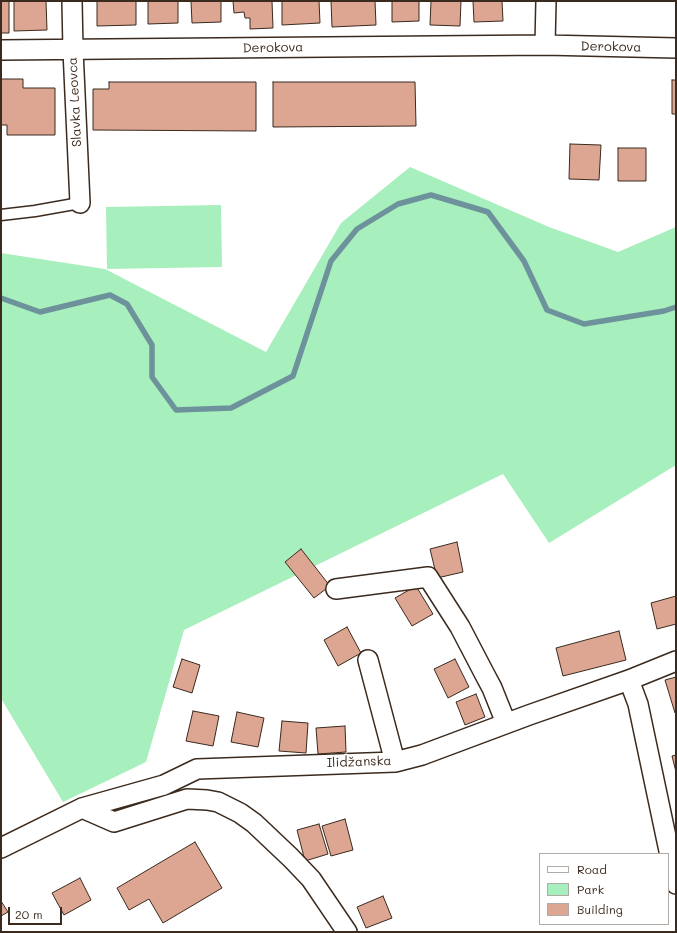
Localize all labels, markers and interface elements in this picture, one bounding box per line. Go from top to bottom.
street label: Derokova [580,39,642,55]
street label: Derokova [242,40,304,56]
street label: Slavka Leovca [65,57,85,147]
street label: Ilidžanska [326,753,392,771]
legend [539,853,669,925]
text: Road [577,861,607,877]
text: Park [577,881,604,897]
scale bar [10,899,64,925]
text: Building [577,901,623,917]
text: 20 m [15,906,43,922]

